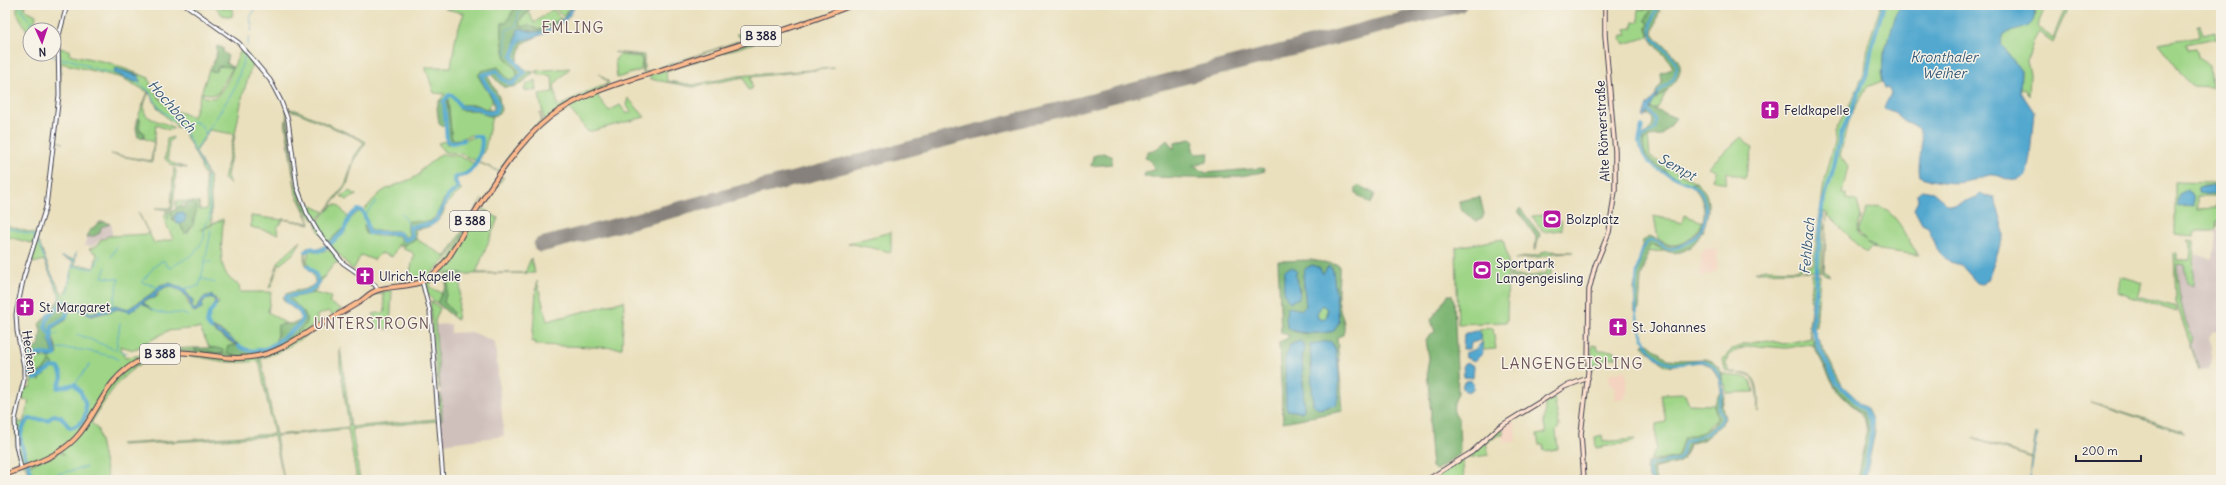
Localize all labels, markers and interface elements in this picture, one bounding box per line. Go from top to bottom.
district label: EMLING [542,18,604,37]
north arrow [22,22,62,62]
road number: B 388 [741,26,781,46]
text: N [38,45,47,59]
water label: Kronthaler Weiher [1910,48,1980,82]
water label: Hochbach [144,76,200,137]
street label: Alte Römerstraße [1591,80,1614,182]
church icon: Feldkapelle [1759,99,1781,121]
place label: Feldkapelle [1784,102,1849,119]
water label: Sempt [1655,149,1701,186]
sports icon: Bolzplatz [1541,208,1563,230]
road number: B 388 [450,211,490,231]
place label: Bolzplatz [1566,211,1619,228]
water label: Fehlbach [1796,216,1819,275]
place label: Sportpark Langengeisling [1496,255,1583,287]
sports icon: Sportpark Langengeisling [1471,259,1493,281]
church icon: Ulrich-Kapelle [354,265,376,287]
place label: Ulrich-Kapelle [379,268,461,285]
church icon: St. Margaret [14,296,36,318]
place label: St. Margaret [39,299,111,316]
district label: UNTERSTROGN [314,314,430,333]
church icon: St. Johannes [1607,316,1629,338]
place label: St. Johannes [1632,319,1706,336]
street label: Hecken [18,329,41,375]
road number: B 388 [140,344,180,364]
district label: LANGENGEISLING [1501,354,1643,373]
scale bar [2076,437,2141,463]
text: 200 m [2082,443,2118,458]

